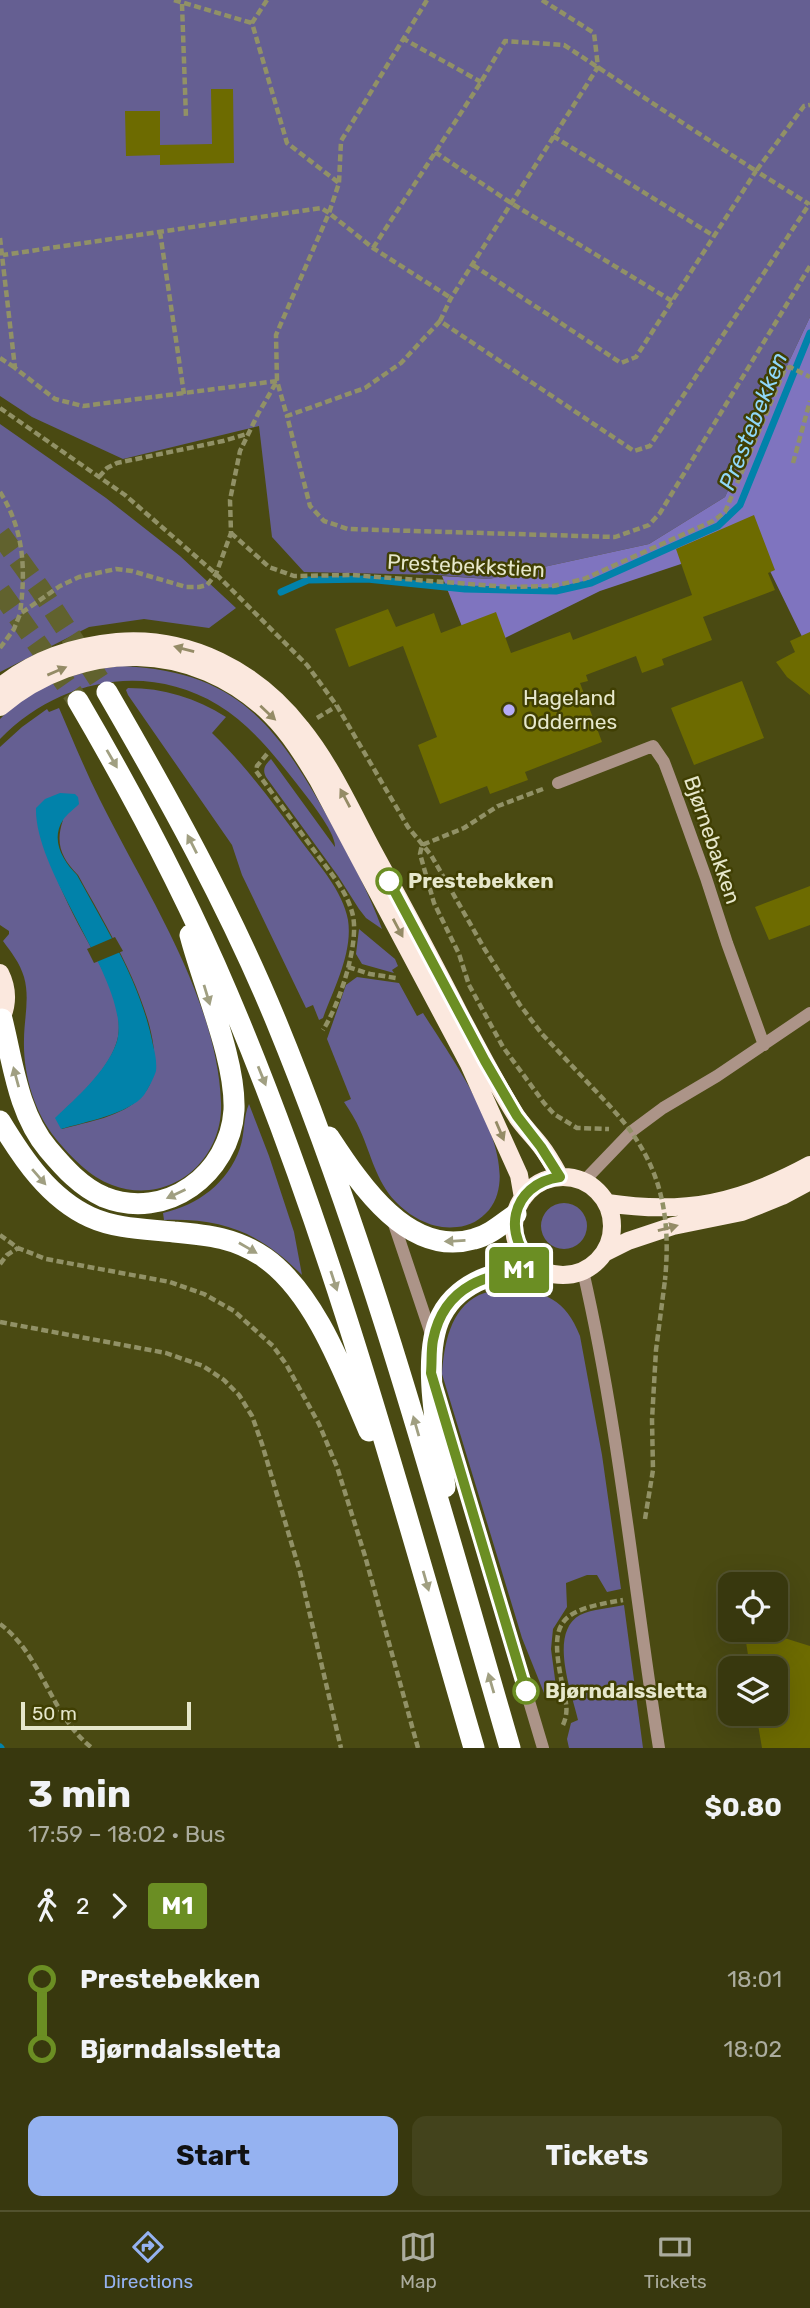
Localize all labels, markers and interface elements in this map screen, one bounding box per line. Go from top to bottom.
water label: Prestebekken [713,348,793,494]
street label: Prestebekkstien [387,549,546,582]
one-way arrow [173,643,195,654]
one-way arrow [47,666,68,677]
place label: Hageland Oddernes [523,685,617,734]
marker: Hageland Oddernes [501,702,517,718]
one-way arrow [259,705,276,721]
one-way arrow [106,750,119,769]
street label: Bjørnebakken [679,773,746,907]
one-way arrow [340,788,352,808]
one-way arrow [186,834,198,854]
marker: Prestebekken [376,868,402,894]
place label: Prestebekken [408,868,554,893]
one-way arrow [392,918,403,938]
one-way arrow [203,984,213,1005]
one-way arrow [256,1065,267,1086]
one-way arrow [10,1066,21,1088]
one-way arrow [494,1121,506,1141]
one-way arrow [31,1168,46,1185]
one-way arrow [165,1189,186,1200]
one-way arrow [658,1223,679,1233]
one-way arrow [444,1236,466,1247]
one-way arrow [238,1242,257,1254]
line badge: M1 [488,1247,550,1293]
text: M1 [503,1256,535,1284]
one-way arrow [329,1271,340,1292]
one-way arrow [410,1415,420,1436]
one-way arrow [421,1571,431,1592]
map controls [718,1572,788,1726]
button: locate [718,1572,788,1642]
button: layers [718,1656,788,1726]
one-way arrow [486,1672,496,1693]
marker: Bjørndalssletta [513,1678,539,1704]
place label: Bjørndalssletta [545,1678,707,1703]
scale bar [21,1699,191,1731]
text: 50 m [32,1702,77,1725]
text: 3 min [28,1771,131,1817]
text: $0.80 [705,1792,782,1823]
text: 17:59 – 18:02 · Bus [28,1820,226,1848]
icon: walk [28,1887,66,1925]
icon: forward [100,1887,138,1925]
text: 2 [76,1892,90,1920]
text: M1 [162,1892,193,1920]
text: Prestebekken [80,1964,260,1995]
text: 18:01 [727,1965,782,1993]
text: Bjørndalssletta [80,2034,281,2065]
text: 18:02 [724,2035,782,2063]
button: Start [28,2116,398,2196]
button: Tickets [412,2116,782,2196]
tab: Directions [103,2228,193,2293]
tab: Map [399,2228,437,2293]
tab: Tickets [644,2228,707,2293]

